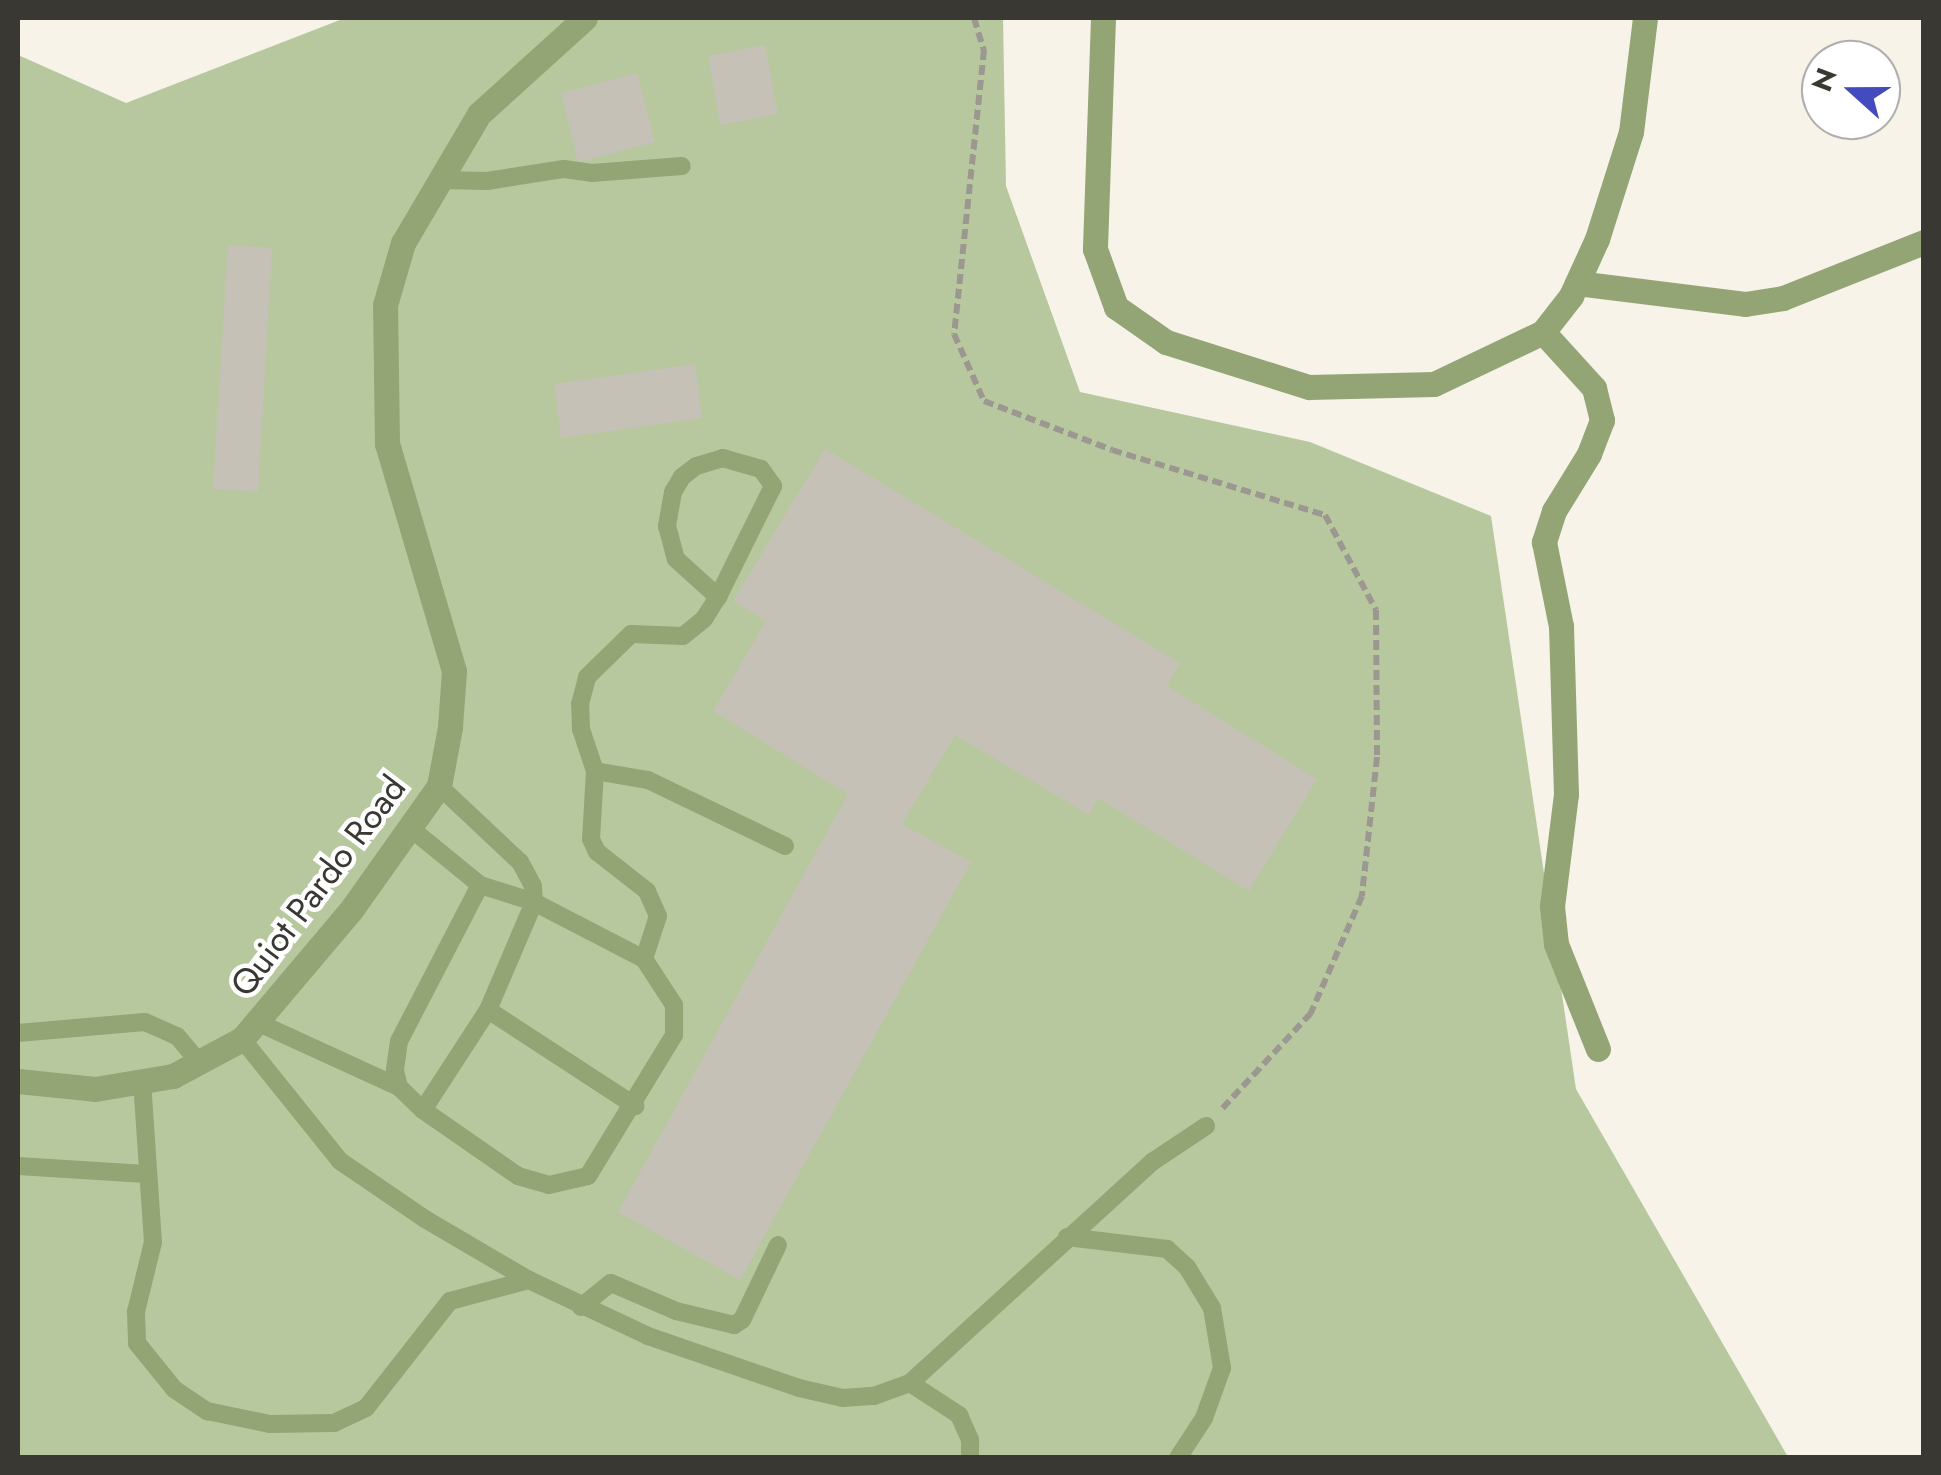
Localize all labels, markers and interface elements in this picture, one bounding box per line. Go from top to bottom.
north arrow [1801,40,1901,140]
text: N [1801,62,1848,98]
street label: Quiot Pardo Road [221,767,415,1005]

